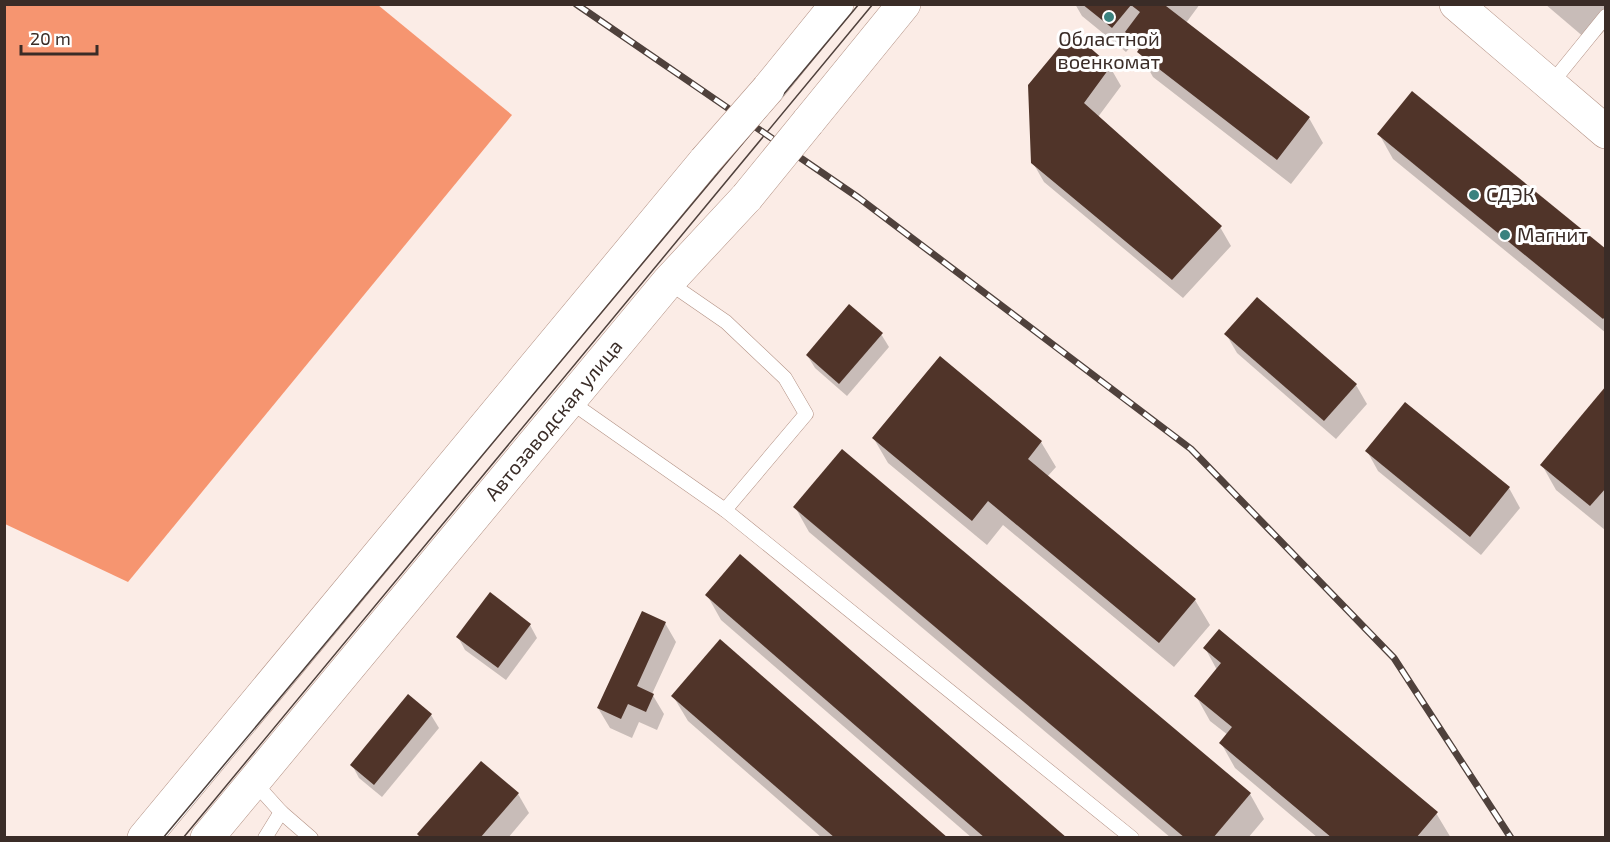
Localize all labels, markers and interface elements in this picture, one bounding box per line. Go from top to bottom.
marker: Областной военкомат [1102,10,1116,24]
scale bar [21,18,98,56]
place label: Областной военкомат [1058,26,1161,73]
text: 20 m [30,27,71,49]
place label: СДЭК [1486,182,1535,206]
marker: СДЭК [1467,188,1481,202]
place label: Магнит [1517,222,1588,246]
marker: Магнит [1498,228,1512,242]
street label: Автозаводская улица [479,334,627,505]

